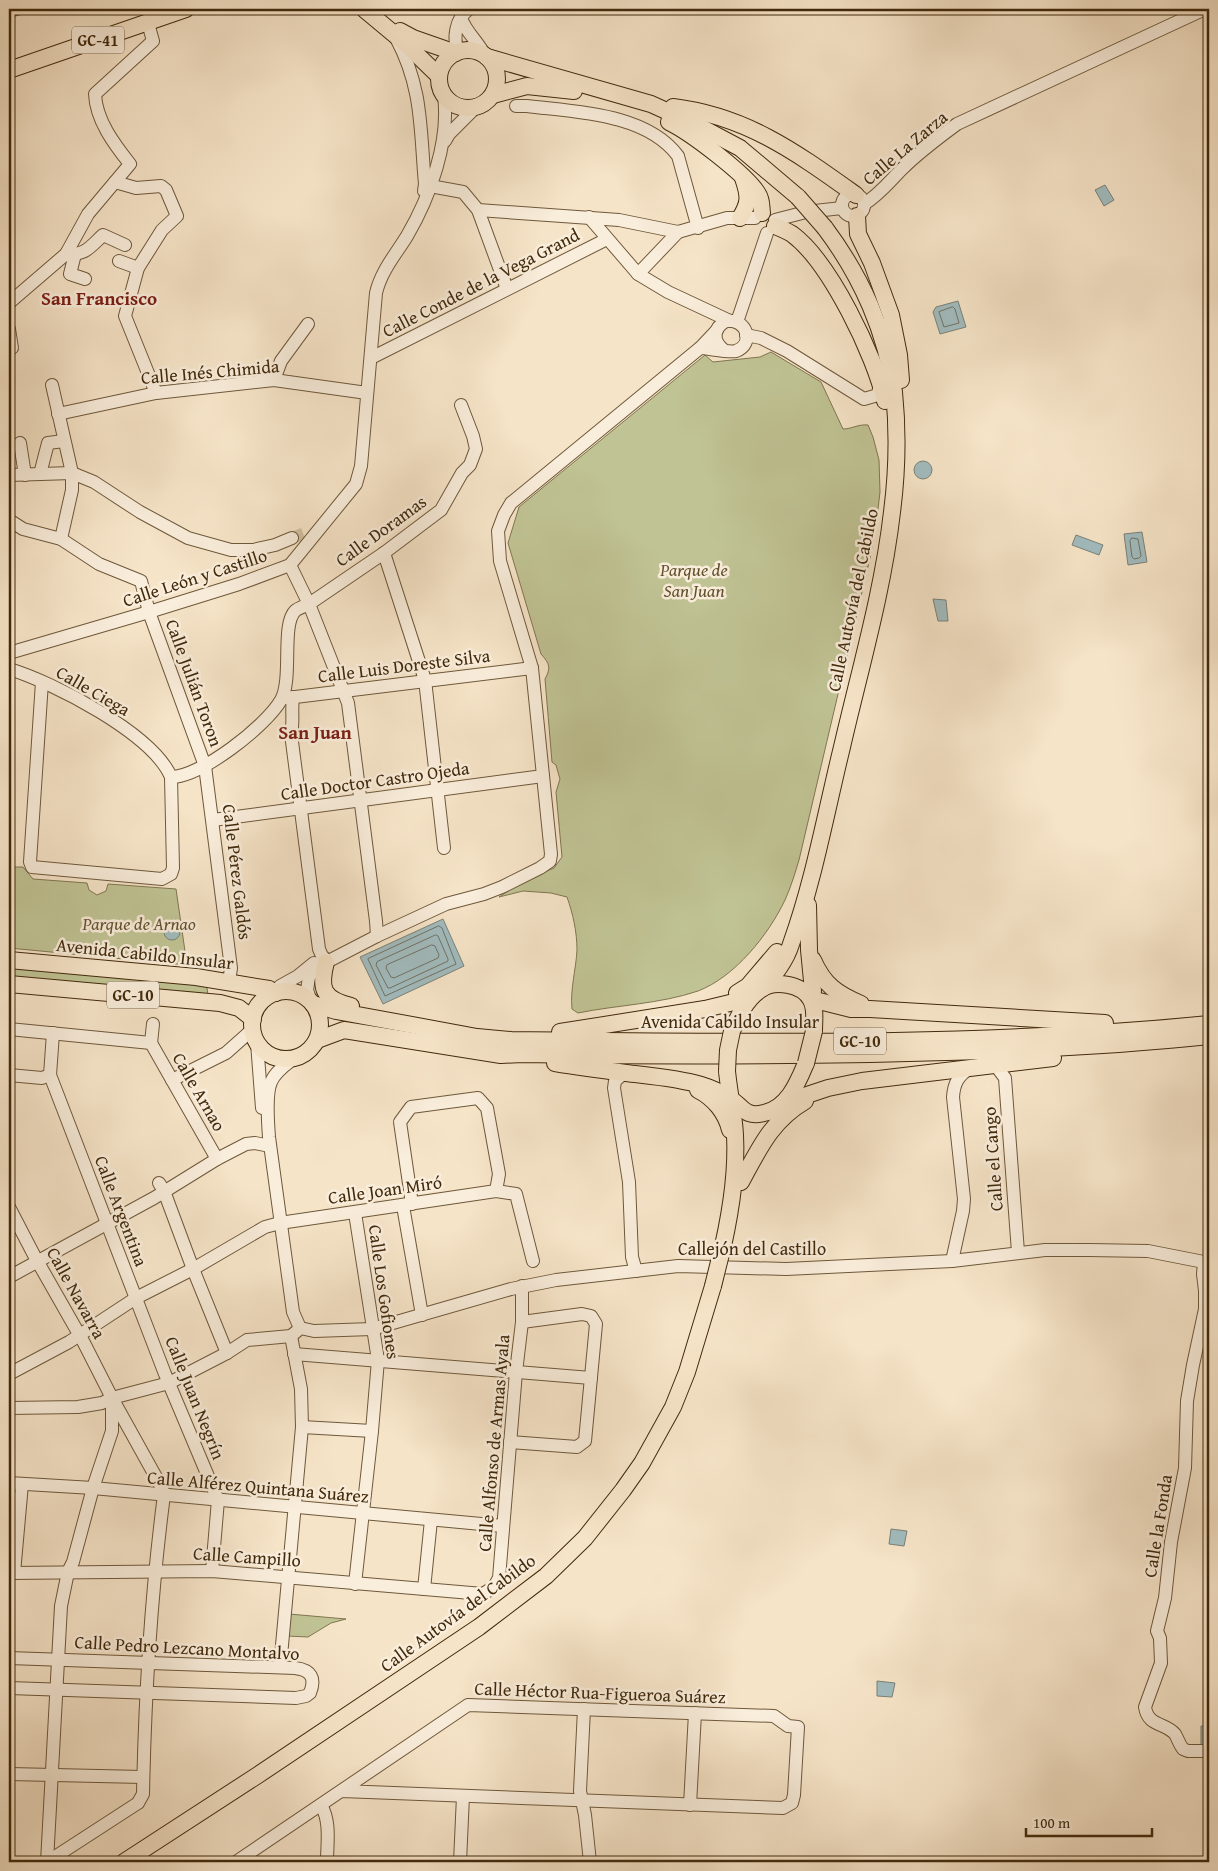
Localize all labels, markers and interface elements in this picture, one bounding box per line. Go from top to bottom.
road number: GC-41 [72,26,124,54]
street label: Calle La Zarza [856,104,954,191]
street label: Calle Conde de la Vega Grand [377,221,584,344]
district label: San Francisco [41,284,157,312]
street label: Calle Inés Chimida [140,352,281,391]
street label: Calle Doramas [329,488,432,573]
street label: Calle Autovía del Cabildo [820,506,885,694]
street label: Calle León y Castillo [119,541,271,614]
park label: Parque de San Juan [659,556,728,604]
street label: Calle Julián Toron [159,615,230,750]
street label: Calle Luis Doreste Silva [316,641,492,689]
street label: Calle Ciega [51,658,136,723]
district label: San Juan [278,718,353,746]
street label: Calle Doctor Castro Ojeda [279,754,471,807]
street label: Calle Pérez Galdós [216,803,259,941]
park label: Parque de Arnao [81,910,196,937]
street label: Avenida Cabildo Insular [55,931,236,976]
road number: GC-10 [107,982,159,1008]
street label: Avenida Cabildo Insular [641,1008,820,1035]
road number: GC-10 [834,1028,886,1054]
street label: Calle Arnao [166,1047,233,1136]
street label: Calle el Cango [975,1106,1010,1212]
street label: Calle Argentina [88,1152,155,1271]
street label: Calle Joan Miró [326,1168,444,1211]
street label: Calle Los Gofiones [362,1223,407,1361]
street label: Callejón del Castillo [678,1235,826,1262]
street label: Calle Navarra [40,1242,113,1344]
street label: Calle Juan Negrín [158,1332,232,1463]
street label: Calle Alfonso de Armas Ayala [471,1333,516,1553]
street label: Calle Alférez Quintana Suárez [146,1463,370,1510]
street label: Calle la Fonda [1136,1472,1179,1579]
street label: Calle Campillo [192,1539,302,1574]
street label: Calle Autovía del Cabildo [374,1547,541,1678]
street label: Calle Pedro Lezcano Montalvo [74,1628,300,1667]
street label: Calle Héctor Rua-Figueroa Suárez [474,1675,726,1710]
scale bar [1026,1806,1152,1838]
text: 100 m [1033,1812,1071,1833]

